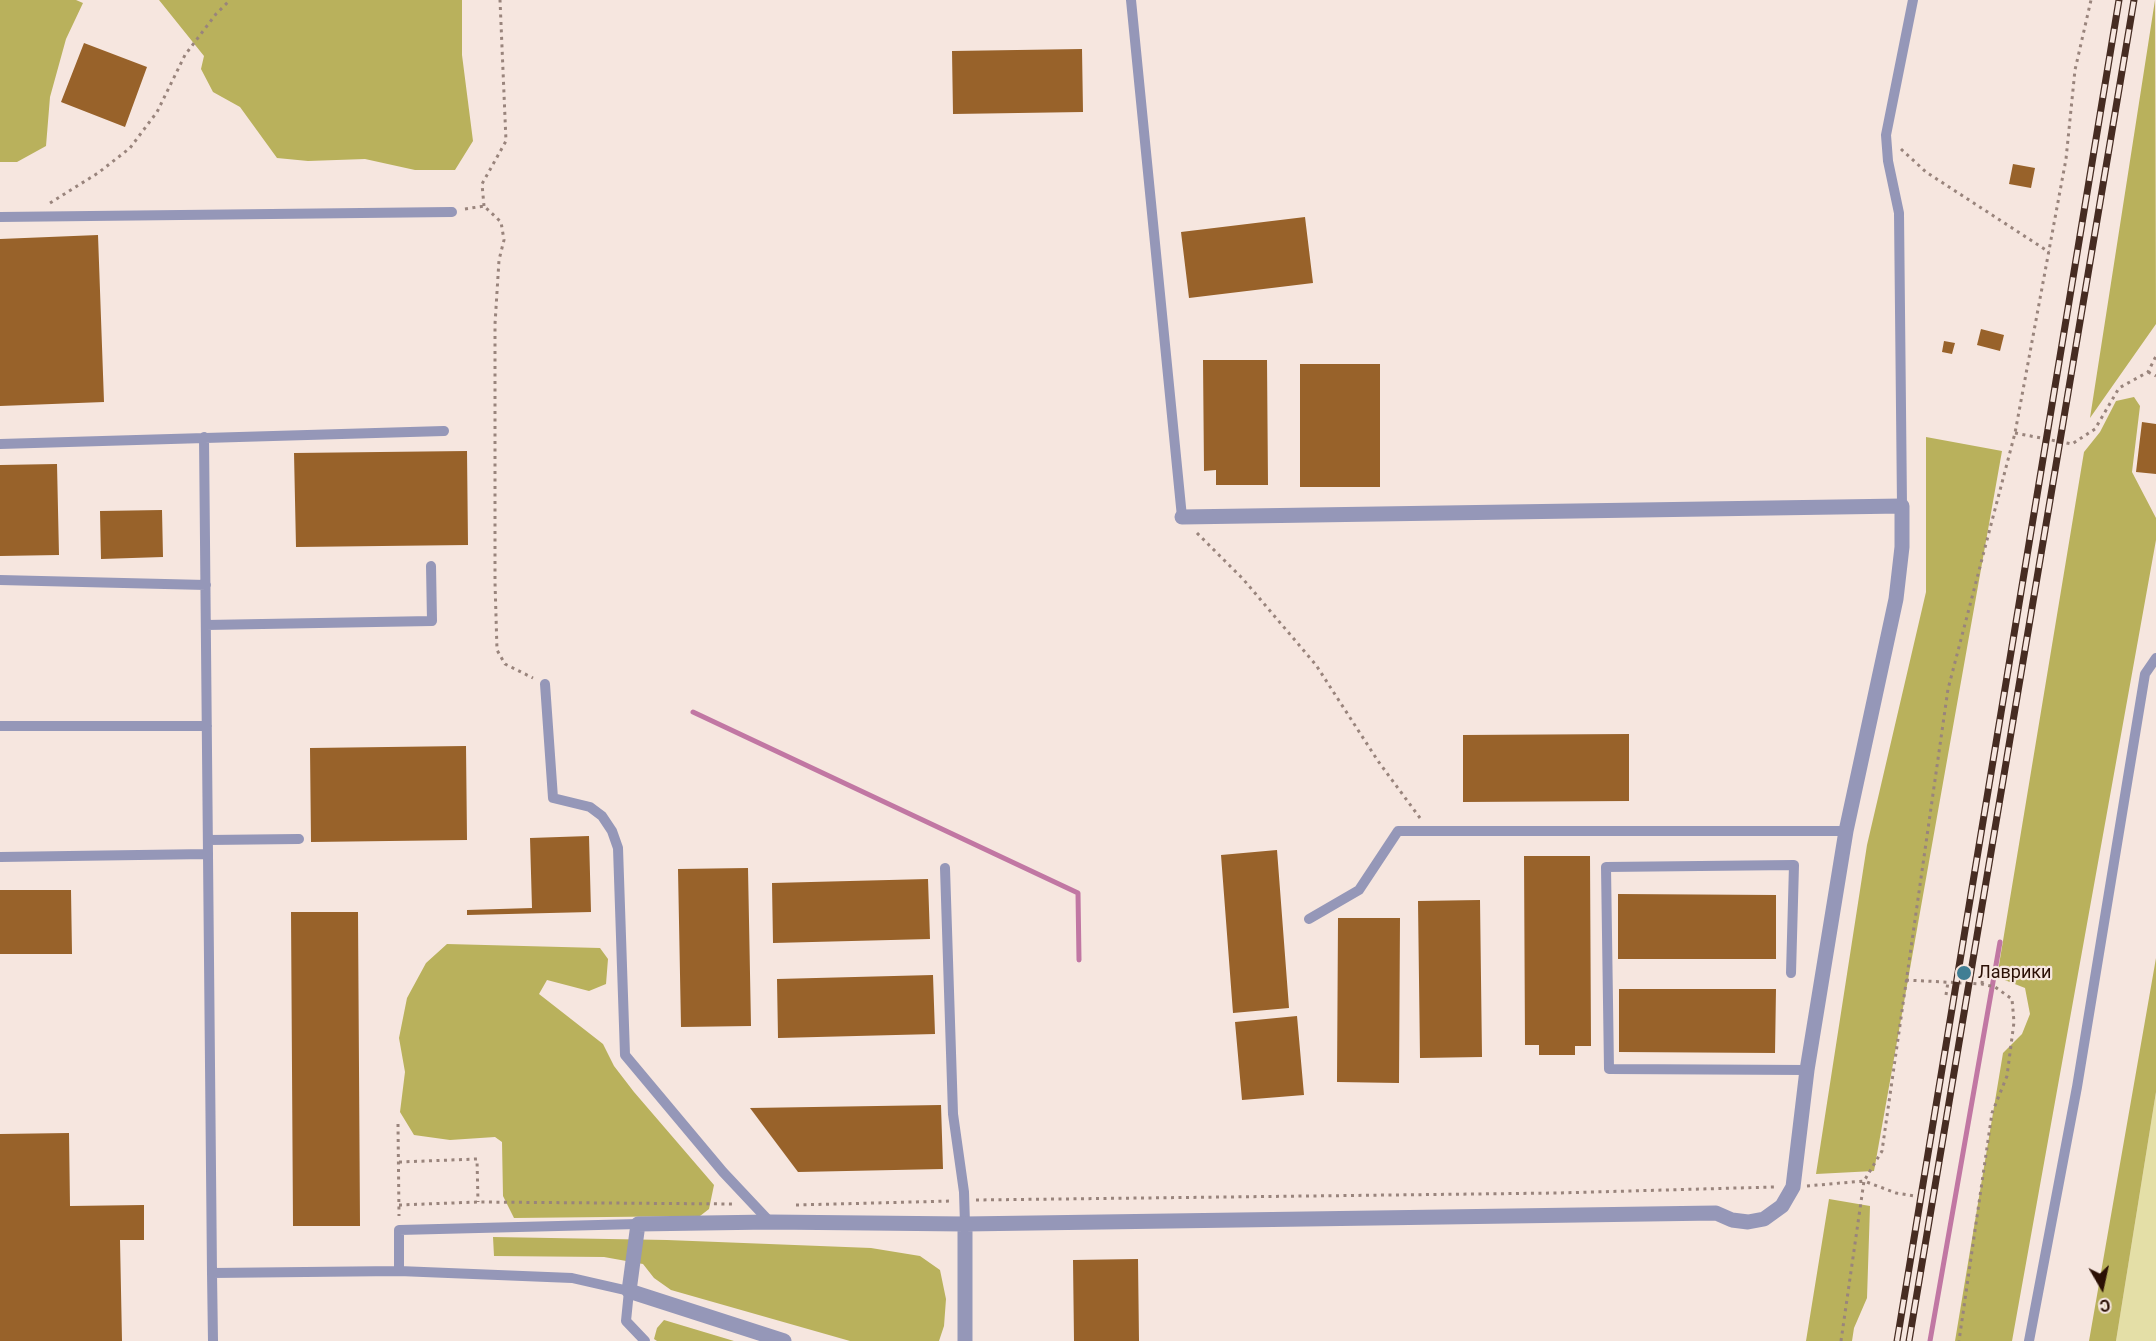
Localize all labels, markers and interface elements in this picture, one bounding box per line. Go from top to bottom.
place label: Лаврики [1978,962,2051,984]
marker: Лаврики [1955,964,1973,982]
north arrow [2072,1257,2132,1317]
text: С [2098,1295,2112,1315]

